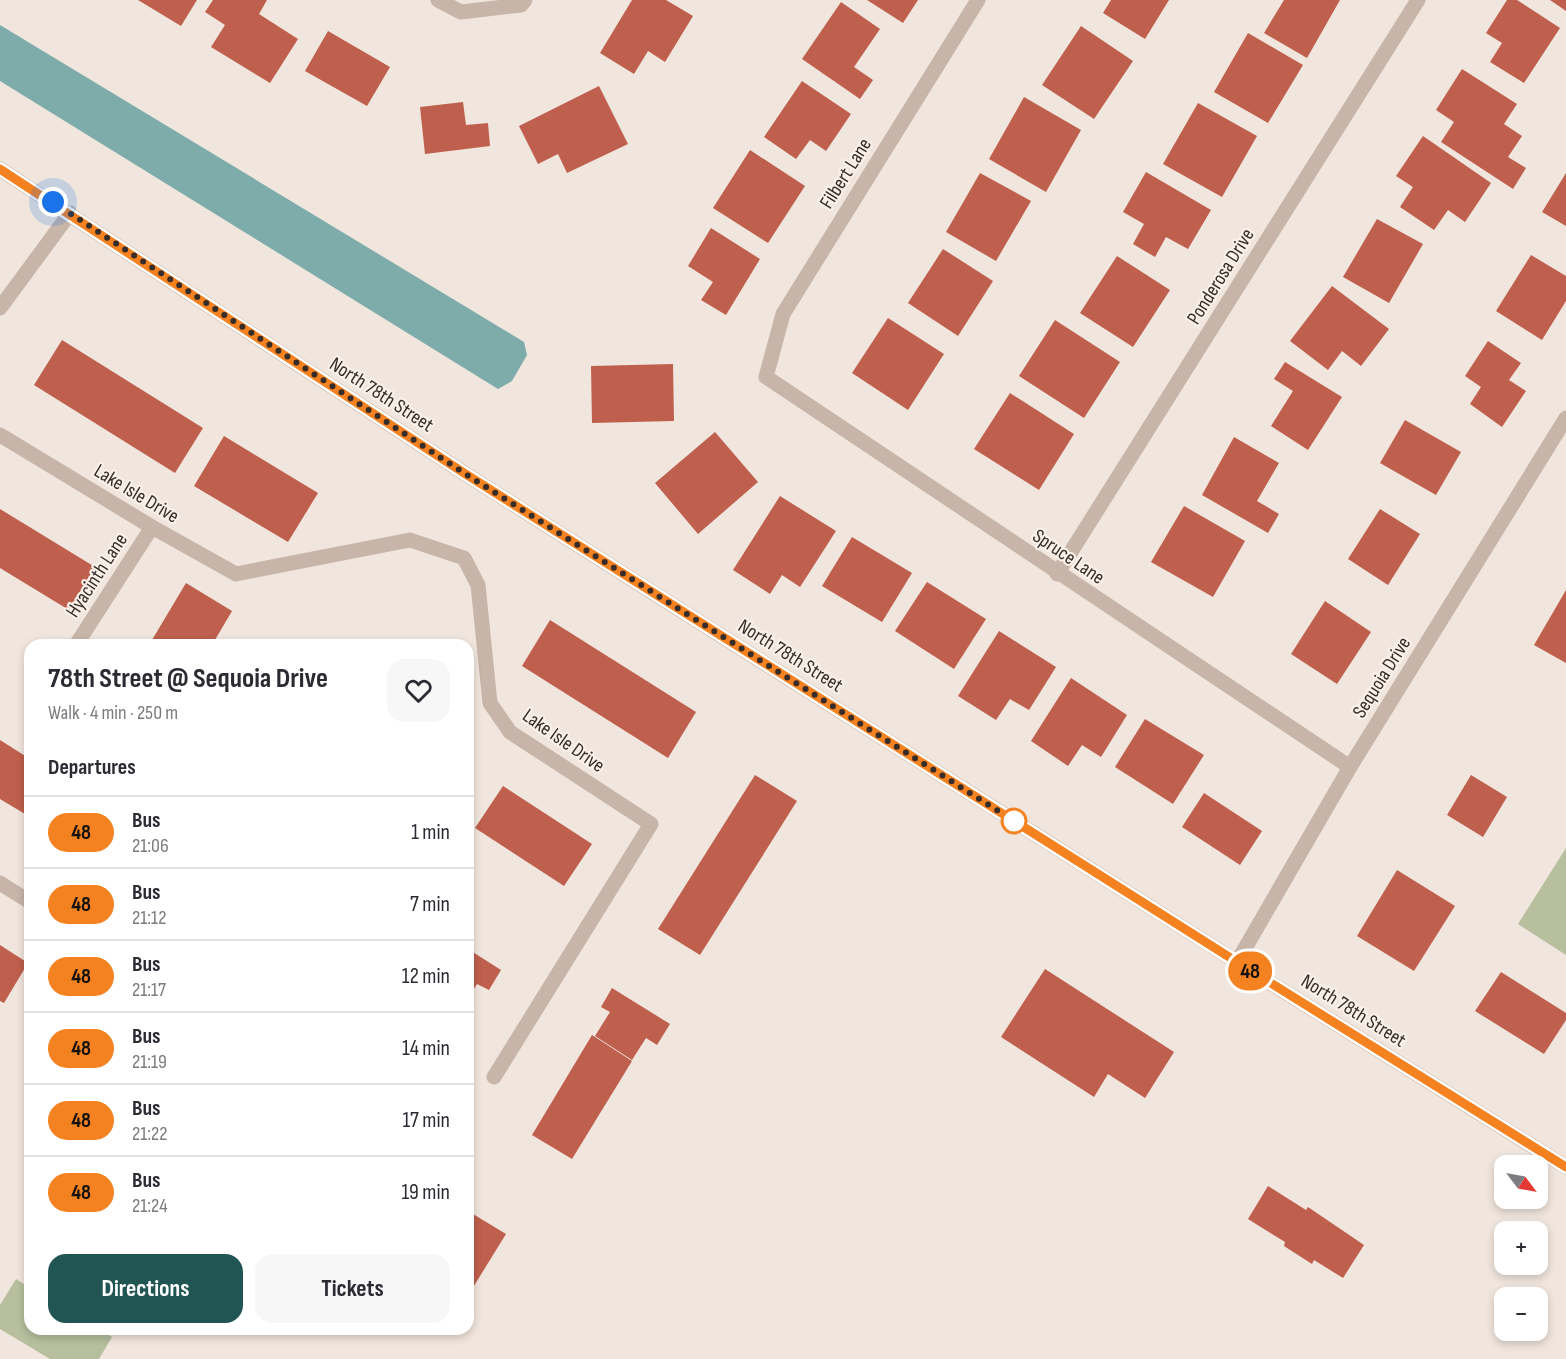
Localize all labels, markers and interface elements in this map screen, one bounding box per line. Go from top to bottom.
street label: Filbert Lane [815,134,877,213]
your location [38,187,68,217]
street label: Ponderosa Drive [1182,224,1260,329]
street label: North 78th Street [325,352,438,437]
street label: Lake Isle Drive [90,459,183,529]
street label: Spruce Lane [1028,524,1109,590]
street label: Hyacinth Lane [61,529,133,622]
street label: North 78th Street [734,614,847,698]
street label: Sequoia Drive [1348,633,1416,723]
button: heart [387,659,450,722]
text: 78th Street @ Sequoia Drive [48,662,328,695]
text: Walk · 4 min · 250 m [48,701,178,725]
street label: Lake Isle Drive [518,704,609,778]
text: Departures [48,754,136,781]
text: Bus [132,807,161,834]
unlabelled marker [1001,808,1027,834]
text: 1 min [411,819,450,846]
text: 48 [71,820,91,845]
text: 21:06 [132,834,169,858]
text: Bus [132,879,161,906]
text: 7 min [410,891,450,918]
text: 48 [71,892,91,917]
text: 21:12 [132,906,167,930]
text: Bus [132,951,161,978]
line badge: 48 [1223,952,1277,990]
text: 48 [1240,959,1260,984]
text: 12 min [402,963,450,990]
text: 48 [71,964,91,989]
street label: North 78th Street [1297,969,1410,1053]
text: 21:17 [132,978,166,1002]
text: Bus [132,1023,161,1050]
text: 14 min [402,1035,450,1062]
text: 48 [71,1036,91,1061]
text: 21:19 [132,1050,167,1074]
text: Bus [132,1095,161,1122]
text: 17 min [402,1107,450,1134]
text: 48 [71,1108,91,1133]
text: 21:22 [132,1122,168,1146]
north arrow [1494,1155,1548,1209]
map controls [1494,1155,1548,1341]
text: Bus [132,1167,161,1194]
text: 19 min [401,1179,450,1206]
text: 48 [71,1180,91,1205]
text: 21:24 [132,1194,168,1218]
button: + [1494,1221,1548,1275]
button: Directions [48,1254,243,1323]
button: Tickets [255,1254,450,1323]
button: − [1494,1287,1548,1341]

